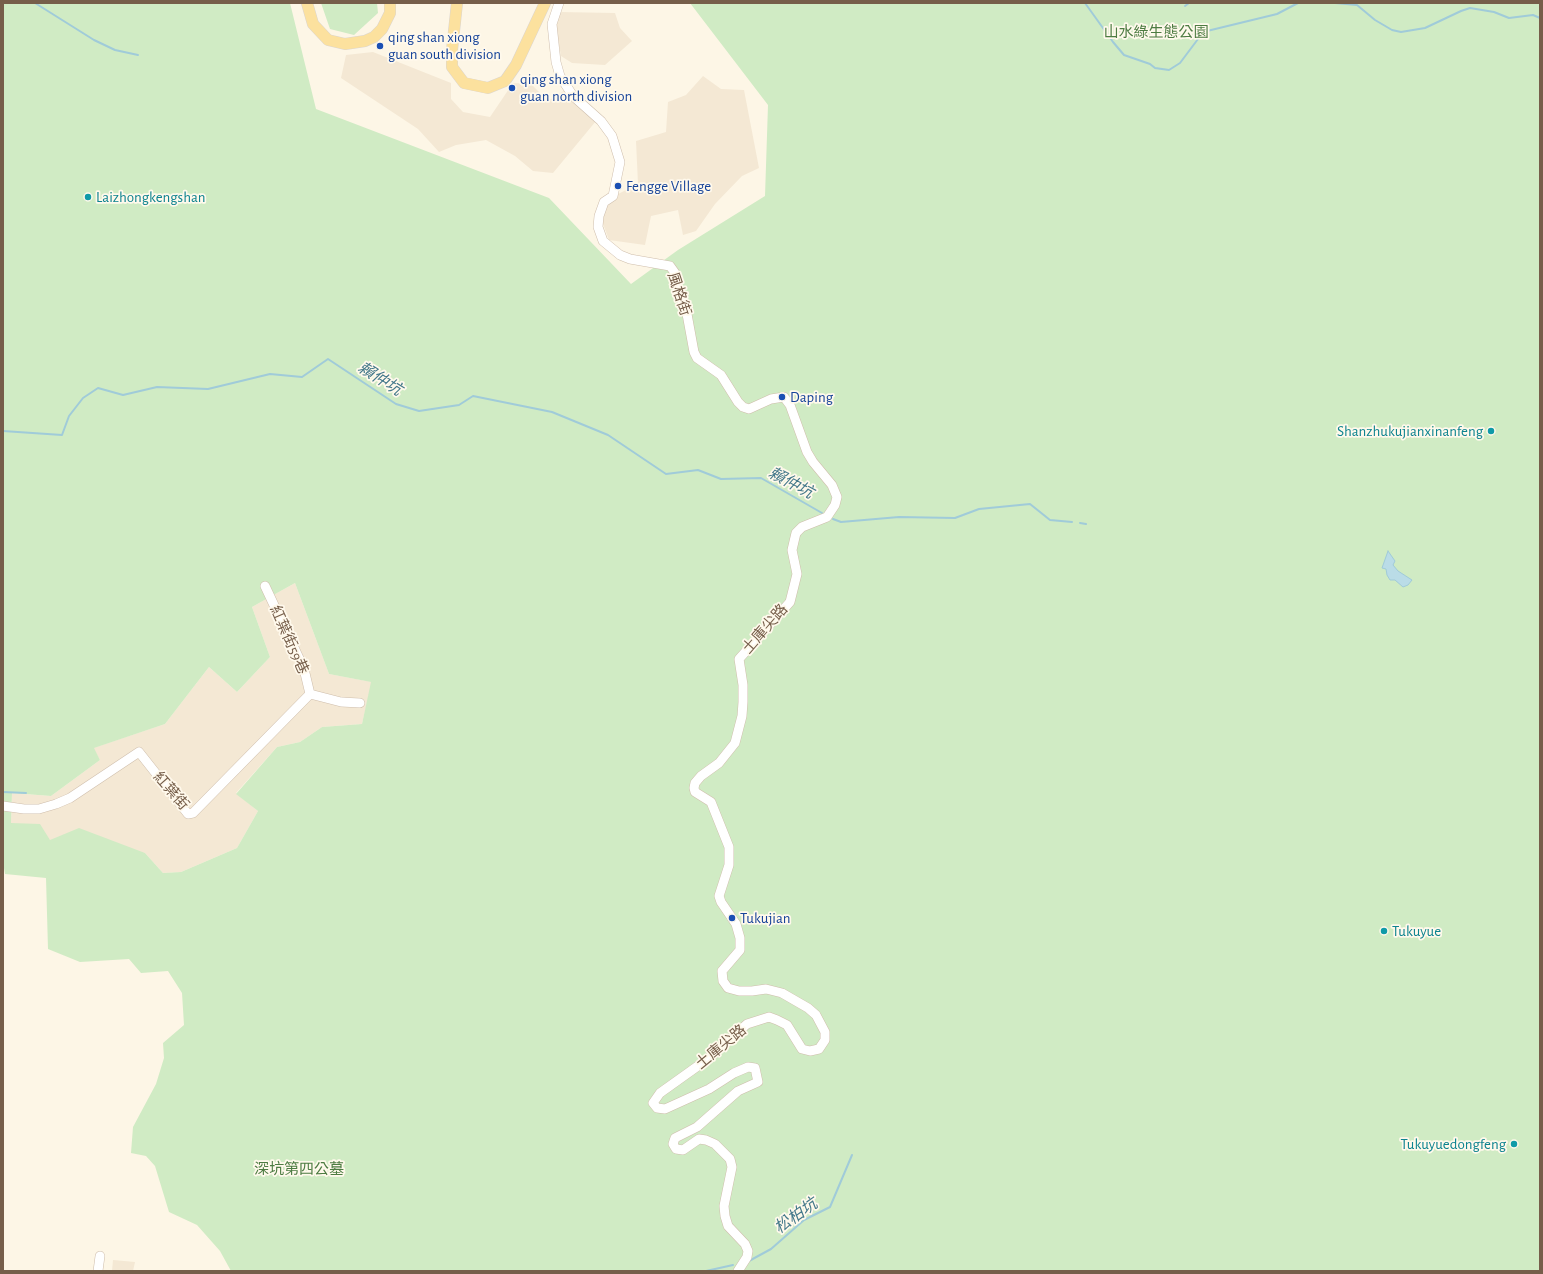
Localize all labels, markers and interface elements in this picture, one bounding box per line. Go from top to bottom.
park label: 山水綠生態公園 [1104,23,1208,41]
place label: qing shan xiong guan south division [388,28,501,63]
marker: qing shan xiong guan south division [375,41,385,51]
place label: qing shan xiong guan north division [520,70,632,105]
marker: qing shan xiong guan north division [507,83,517,93]
place label: Fengge Village [626,177,711,195]
marker: Fengge Village [613,181,623,191]
place label: Laizhongkengshan [96,188,205,206]
marker: Laizhongkengshan [83,192,93,202]
street label: 風格街 [663,270,695,318]
water label: 賴仲坑 [355,358,405,400]
place label: Daping [790,388,833,406]
marker: Daping [777,392,787,402]
place label: Shanzhukujianxinanfeng [1337,422,1483,440]
marker: Shanzhukujianxinanfeng [1486,426,1496,436]
water label: 賴仲坑 [765,463,817,503]
street label: 土庫尖路 [739,600,791,658]
street label: 紅葉街59巷 [266,603,312,677]
street label: 紅葉街 [149,768,193,814]
place label: Tukujian [740,909,791,927]
marker: Tukujian [727,913,737,923]
place label: Tukuyue [1392,922,1441,940]
marker: Tukuyue [1379,926,1389,936]
street label: 土庫尖路 [692,1021,750,1073]
place label: Tukuyuedongfeng [1401,1135,1506,1153]
marker: Tukuyuedongfeng [1509,1139,1519,1149]
park label: 深坑第四公墓 [254,1160,344,1178]
water label: 松柏坑 [771,1194,821,1238]

